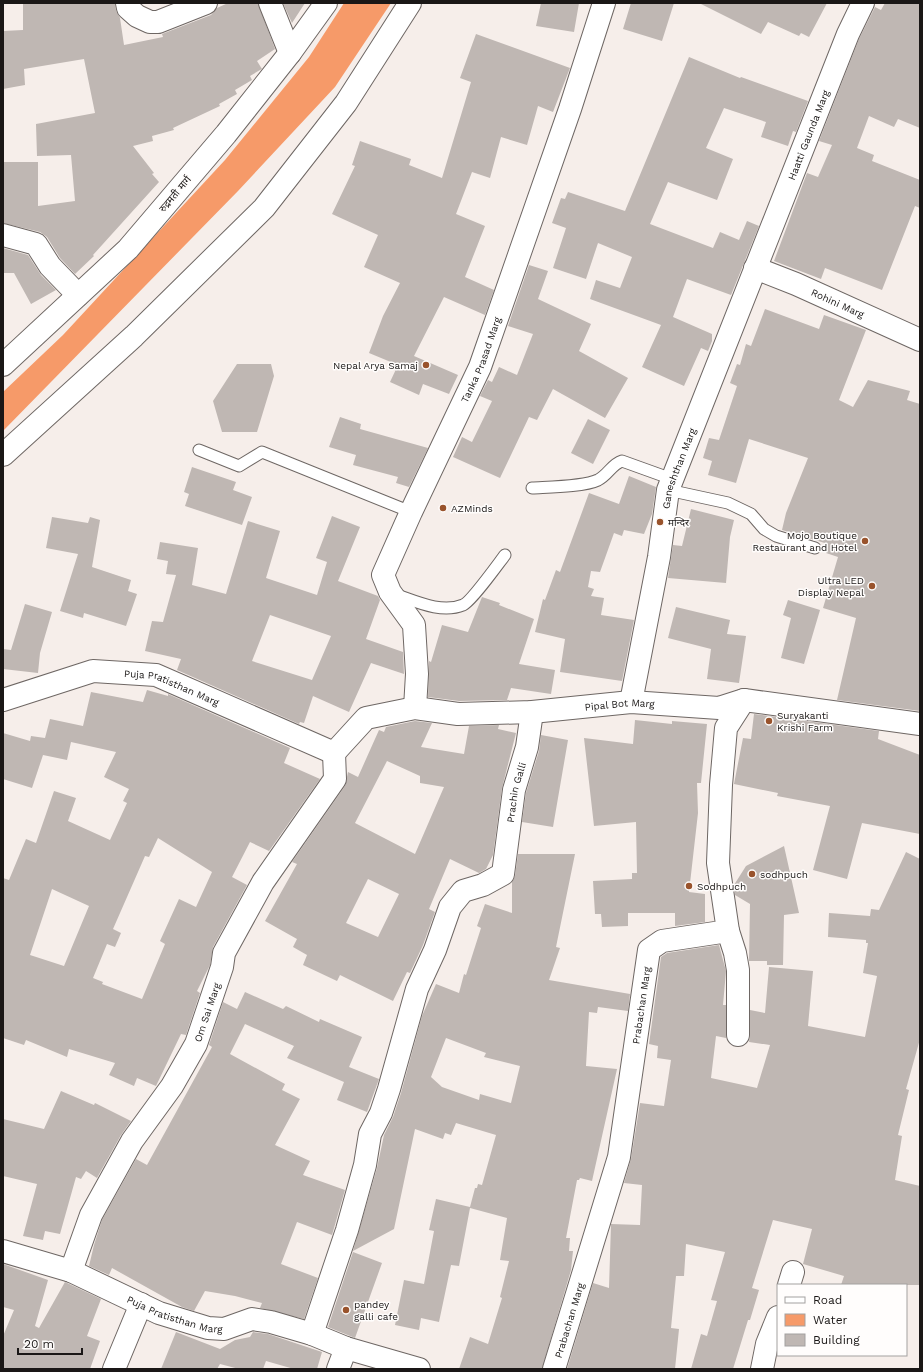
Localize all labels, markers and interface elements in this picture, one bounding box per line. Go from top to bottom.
street label: Haatti Gaunda Marg [785,88,831,182]
street label: रुद्रमती मार्ग [157,173,194,214]
street label: Rohini Marg [810,286,867,320]
street label: Tanka Prasad Marg [459,315,503,404]
place label: Nepal Arya Samaj [333,360,418,371]
marker: Nepal Arya Samaj [421,360,431,370]
street label: Ganeshthan Marg [660,426,698,510]
marker: AZMinds [438,503,448,513]
place label: AZMinds [451,503,493,514]
marker: मन्दिर [655,517,665,527]
place label: मन्दिर [668,517,690,528]
place label: Mojo Boutique Restaurant and Hotel [752,530,857,553]
marker: Mojo Boutique Restaurant and Hotel [860,536,870,546]
place label: Ultra LED Display Nepal [798,575,864,598]
marker: Ultra LED Display Nepal [867,581,877,591]
street label: Puja Pratisthan Marg [124,667,222,708]
street label: Pipal Bot Marg [584,696,656,712]
place label: Suryakanti Krishi Farm [777,710,833,733]
marker: Suryakanti Krishi Farm [764,716,774,726]
street label: Prachin Galli [504,761,528,823]
marker: sodhpuch [747,869,757,879]
place label: sodhpuch [760,869,808,880]
marker: Sodhpuch [684,881,694,891]
place label: Sodhpuch [697,881,746,892]
street label: Prabachan Marg [630,965,652,1045]
street label: Om Sai Marg [192,981,222,1043]
street label: Prabachan Marg [552,1281,586,1359]
legend [777,1284,907,1356]
street label: Puja Pratisthan Marg [125,1293,224,1334]
text: Road [813,1293,842,1307]
place label: pandey galli cafe [354,1299,398,1322]
marker: pandey galli cafe [341,1305,351,1315]
text: Water [813,1313,848,1327]
scale bar [18,1330,82,1356]
text: Building [813,1333,860,1347]
text: 20 m [24,1337,54,1351]

